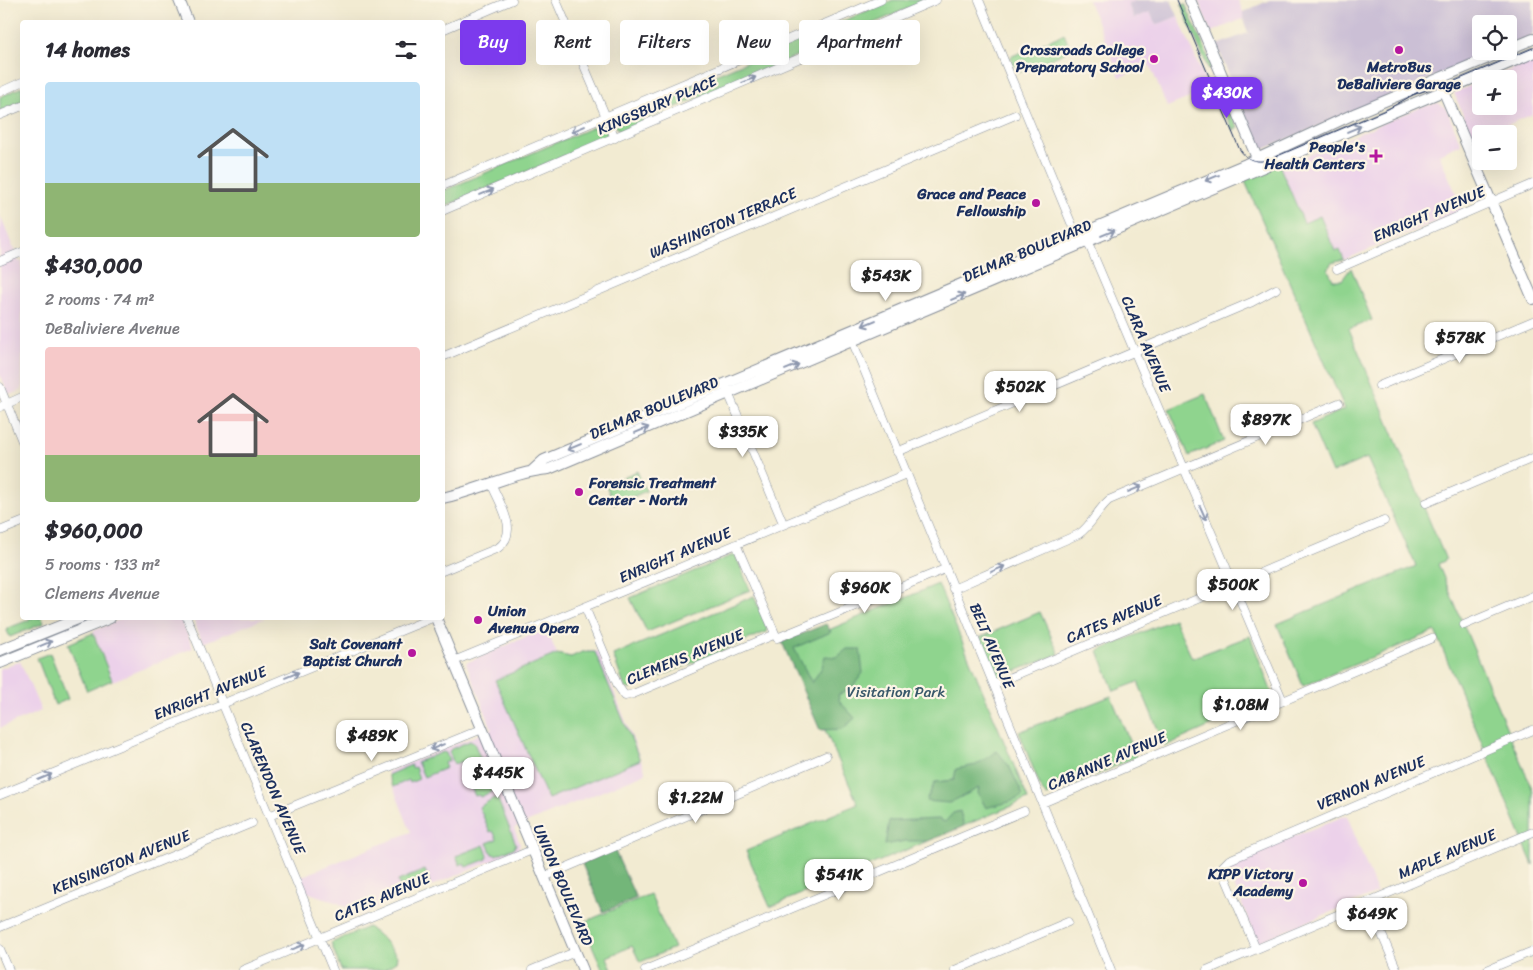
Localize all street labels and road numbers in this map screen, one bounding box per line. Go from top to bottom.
street label: KINGSBURY PLACE [593,67,723,142]
street label: ENRIGHT AVENUE [1369,178,1491,249]
street label: WASHINGTON TERRACE [645,180,802,266]
street label: DELMAR BOULEVARD [958,212,1096,290]
street label: CLARA AVENUE [1114,291,1179,398]
street label: DELMAR BOULEVARD [585,369,723,447]
street label: ENRIGHT AVENUE [615,519,737,590]
street label: CATES AVENUE [1062,586,1168,651]
street label: BELT AVENUE [962,599,1022,695]
street label: CLEMENS AVENUE [623,621,749,692]
street label: ENRIGHT AVENUE [150,658,272,727]
street label: CLARENDON AVENUE [233,717,313,860]
street label: CABANNE AVENUE [1043,724,1172,798]
street label: VERNON AVENUE [1313,748,1431,818]
street label: UNION BOULEVARD [526,820,600,950]
street label: MAPLE AVENUE [1394,821,1502,886]
street label: KENSINGTON AVENUE [48,822,196,902]
street label: CATES AVENUE [330,864,436,929]

